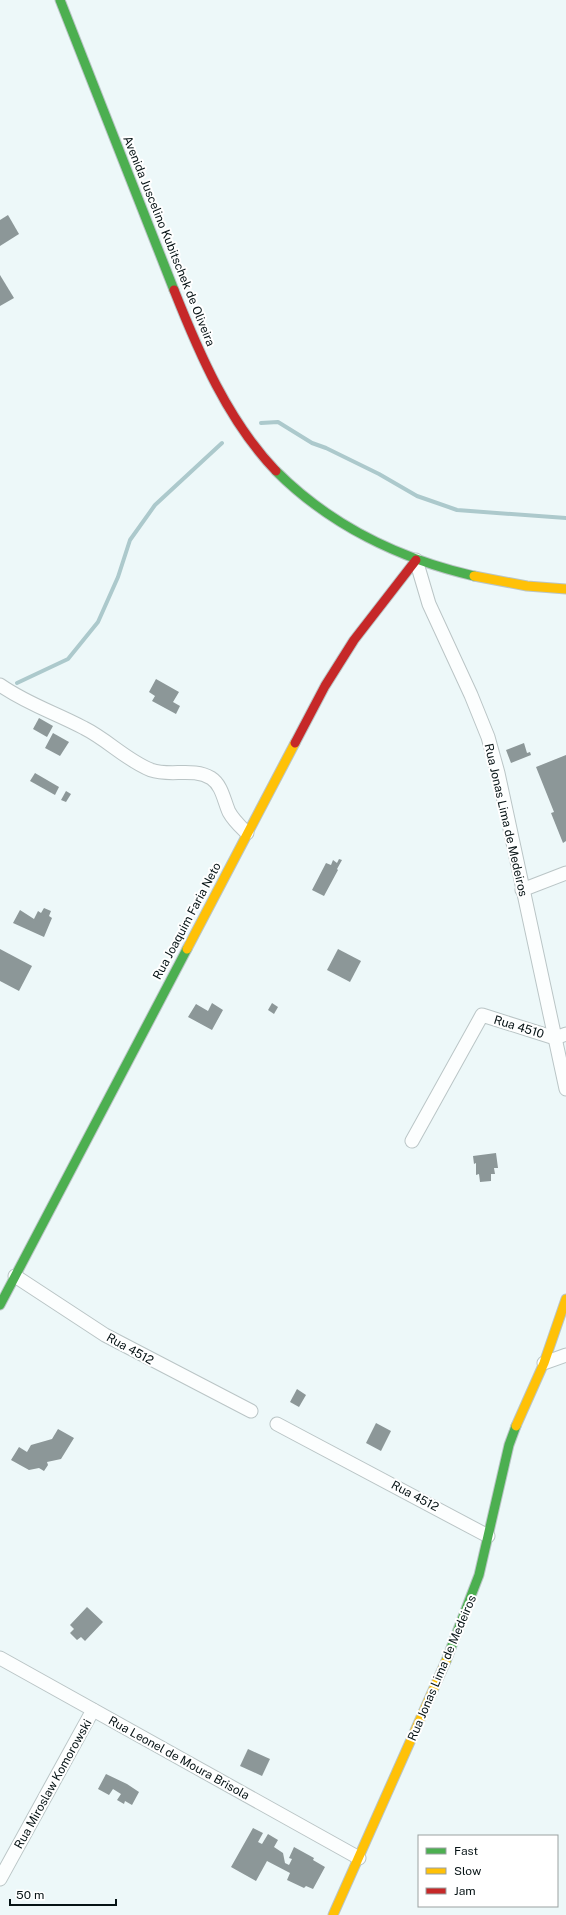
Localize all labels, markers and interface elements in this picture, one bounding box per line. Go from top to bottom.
street label: Avenida Juscelino Kubitschek de Oliveira [120,134,218,348]
street label: Rua Jonas Lima de Medeiros [482,742,530,898]
street label: Rua Joaquim Faria Neto [150,860,224,982]
street label: Rua 4510 [492,1013,546,1041]
street label: Rua 4512 [104,1330,156,1368]
street label: Rua 4512 [389,1478,441,1514]
street label: Rua Jonas Lima de Medeiros [405,1593,479,1743]
street label: Rua Leonel de Moura Brisola [106,1713,252,1803]
street label: Rua Miroslaw Komorowski [11,1717,95,1851]
legend [418,1835,558,1907]
text: Fast [454,1844,479,1858]
text: Slow [454,1864,482,1878]
scale bar [10,1881,116,1907]
text: Jam [454,1884,476,1898]
text: 50 m [16,1888,44,1902]

